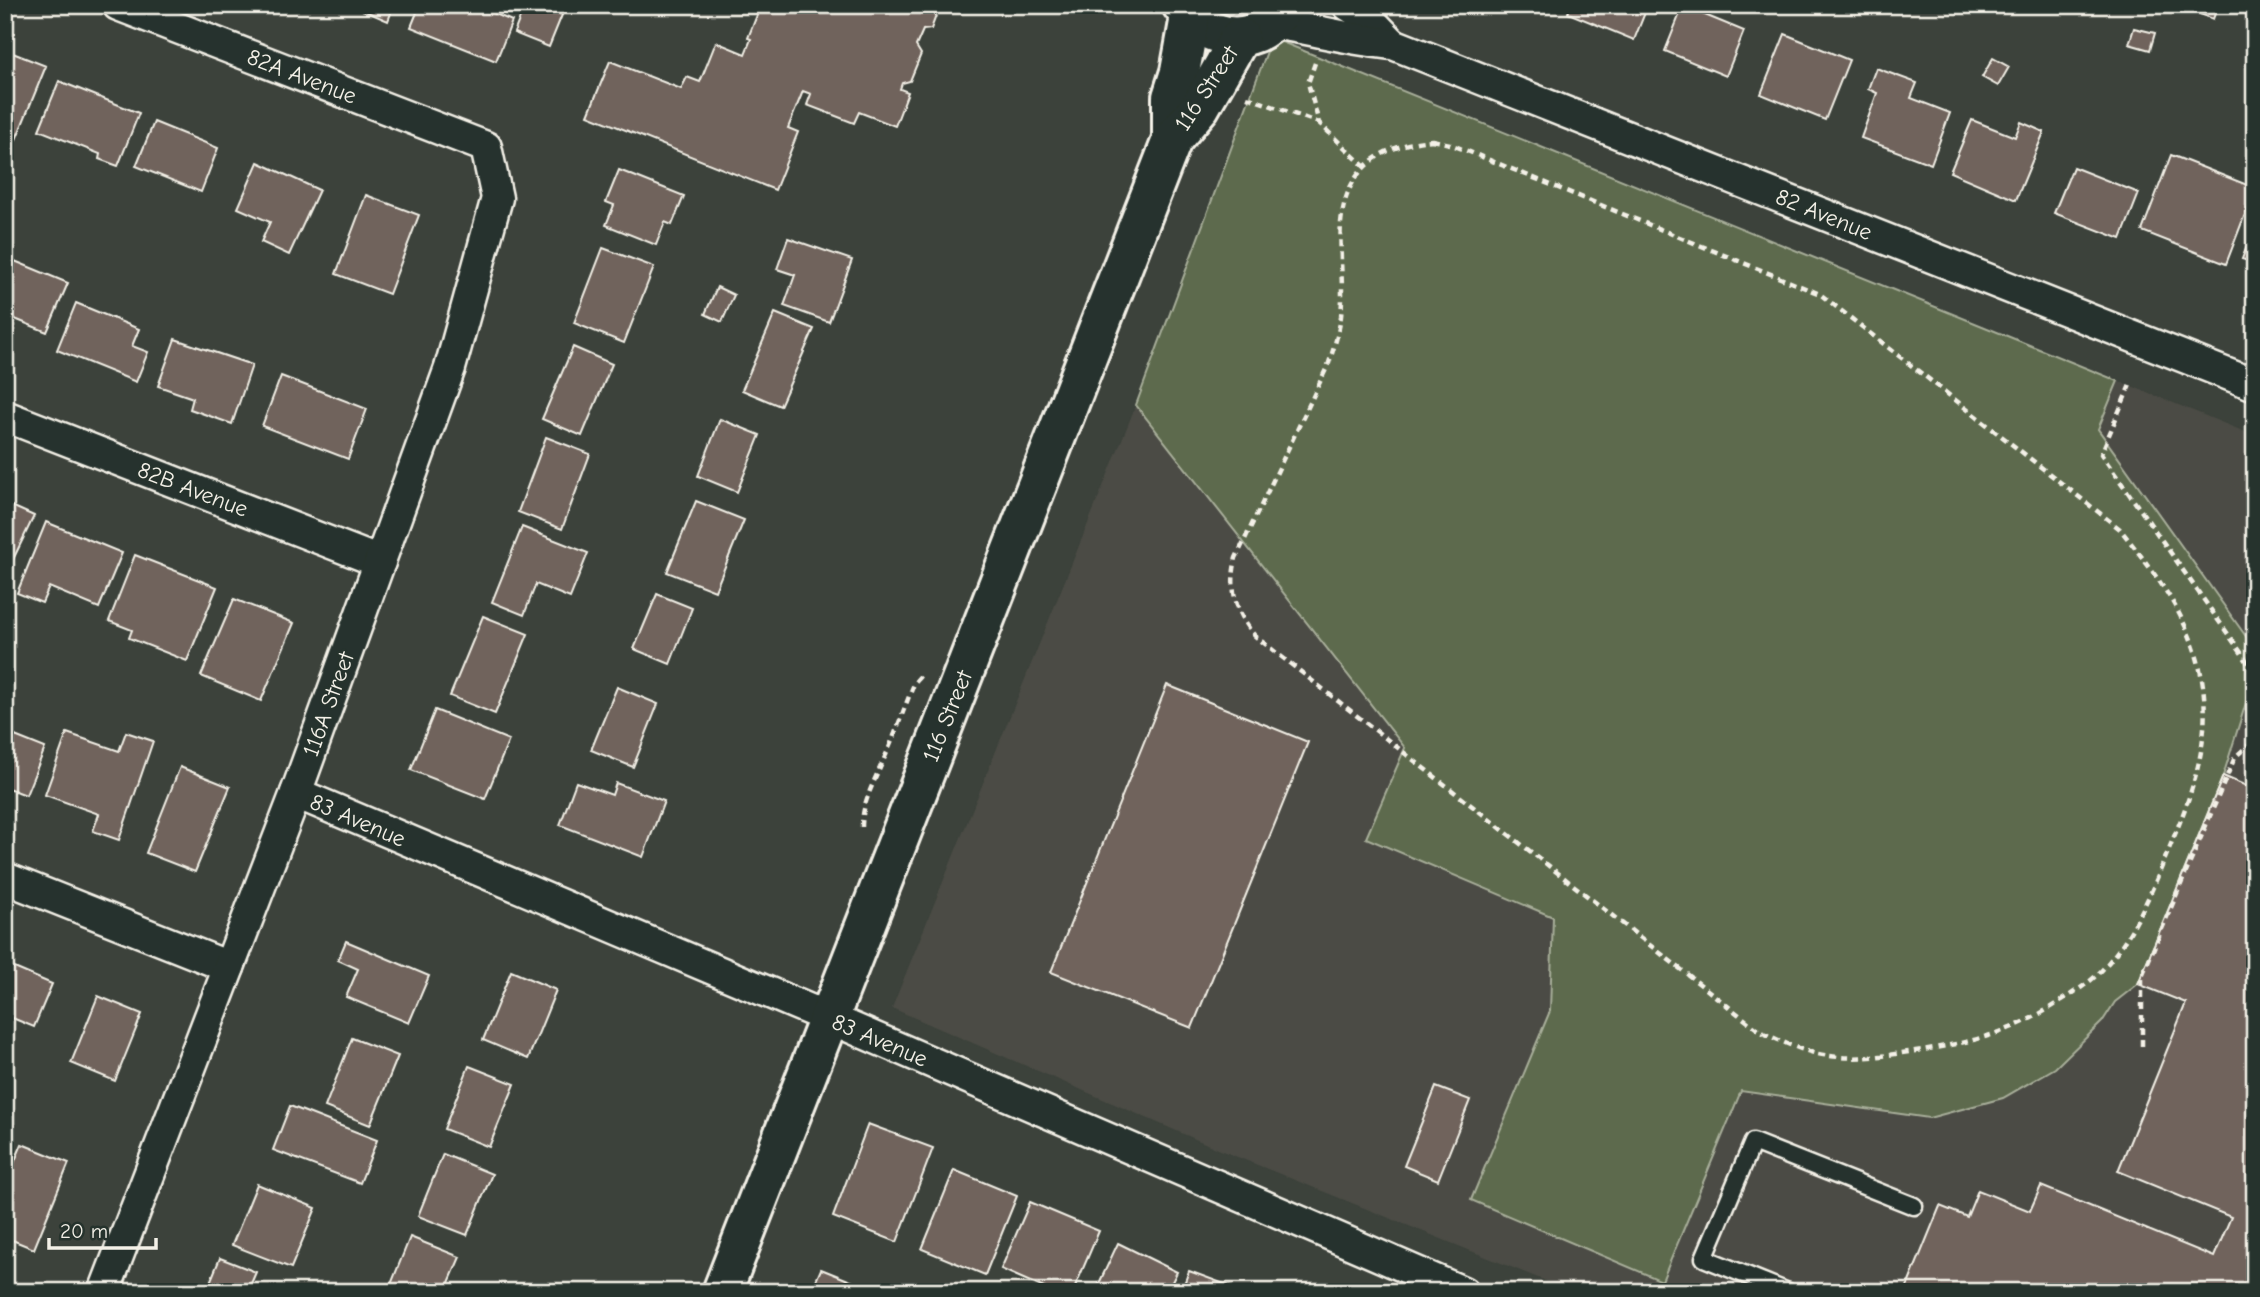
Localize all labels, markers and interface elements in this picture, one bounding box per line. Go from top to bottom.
street label: 116 Street [1169,39,1245,136]
street label: 82A Avenue [243,43,360,110]
street label: 82 Avenue [1772,183,1876,246]
street label: 82B Avenue [134,456,252,523]
street label: 116A Street [297,647,360,760]
street label: 116 Street [917,665,978,766]
street label: 83 Avenue [306,788,410,853]
street label: 83 Avenue [828,1008,932,1073]
scale bar [49,1206,156,1250]
text: 20 m [60,1219,108,1243]

